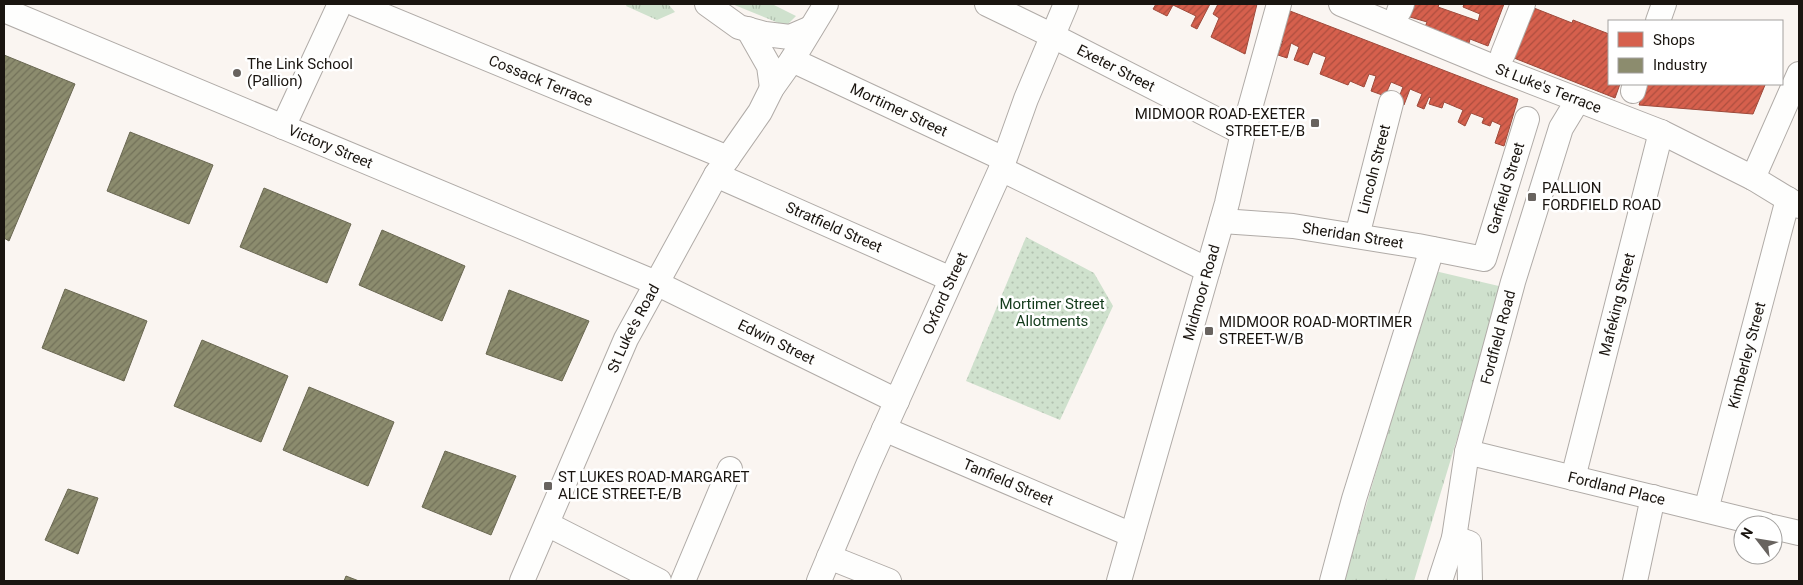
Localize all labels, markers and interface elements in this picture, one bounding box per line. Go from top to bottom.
legend [1608,20,1783,85]
text: Shops [1653,31,1695,49]
street label: Exeter Street [1074,41,1158,96]
street label: Cossack Terrace [486,51,596,110]
place label: The Link School (Pallion) [247,55,353,90]
text: Industry [1653,56,1707,74]
street label: St Luke's Terrace [1493,60,1604,117]
marker: The Link School (Pallion) [231,67,243,79]
street label: Mortimer Street [847,79,950,140]
place label: MIDMOOR ROAD-EXETER STREET-E/B [1135,105,1305,140]
marker: MIDMOOR ROAD-EXETER STREET-E/B [1309,117,1321,129]
street label: Victory Street [285,121,376,172]
street label: Lincoln Street [1354,122,1394,216]
street label: Garfield Street [1483,140,1528,236]
place label: PALLION FORDFIELD ROAD [1542,179,1661,214]
marker: PALLION FORDFIELD ROAD [1526,191,1538,203]
street label: Stratfield Street [783,198,885,256]
street label: Sheridan Street [1301,219,1405,253]
street label: Midmoor Road [1179,243,1224,343]
street label: Oxford Street [919,249,971,337]
street label: Mafeking Street [1595,251,1639,358]
street label: St Luke's Road [604,281,663,376]
street label: Fordfield Road [1477,288,1519,386]
park label: Mortimer Street Allotments [999,295,1105,330]
street label: Kimberley Street [1724,300,1770,411]
place label: MIDMOOR ROAD-MORTIMER STREET-W/B [1219,313,1412,348]
street label: Edwin Street [735,316,818,368]
marker: MIDMOOR ROAD-MORTIMER STREET-W/B [1203,325,1215,337]
street label: Tanfield Street [960,455,1056,509]
place label: ST LUKES ROAD-MARGARET ALICE STREET-E/B [558,468,750,503]
street label: Fordland Place [1566,468,1667,509]
marker: ST LUKES ROAD-MARGARET ALICE STREET-E/B [542,480,554,492]
north arrow [1733,515,1783,565]
text: N [1737,525,1756,542]

